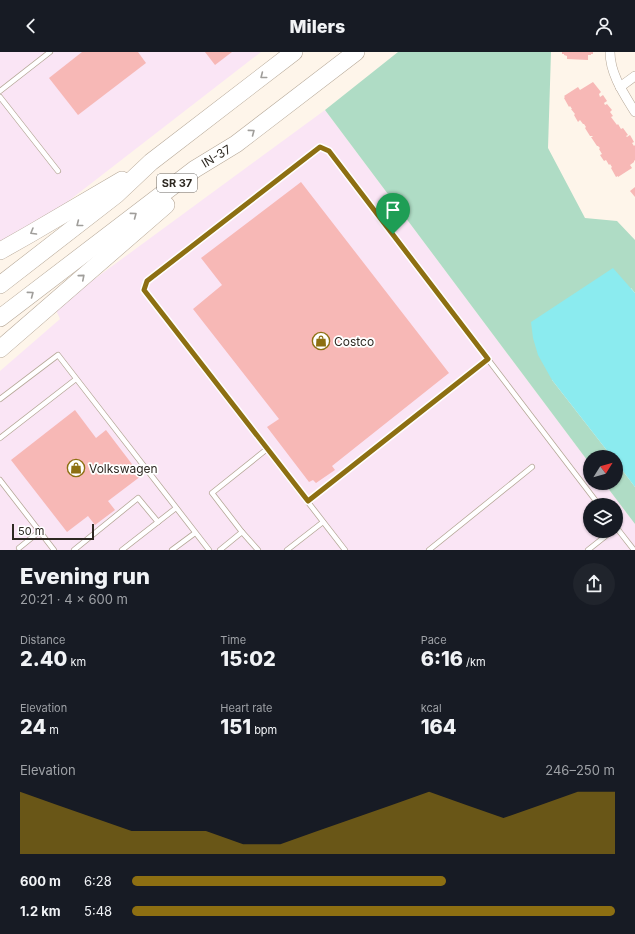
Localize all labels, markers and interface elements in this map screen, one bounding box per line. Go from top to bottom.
icon: back [20,15,42,37]
icon: person [593,15,615,37]
text: Milers [290,16,345,37]
one-way arrow [261,71,268,78]
one-way arrow [247,130,254,137]
street label: IN-37 [198,141,234,171]
road number: SR 37 [157,174,197,192]
pin [376,193,410,234]
icon: arrive [382,199,404,221]
one-way arrow [130,213,137,220]
one-way arrow [76,219,83,226]
one-way arrow [30,228,37,235]
one-way arrow [77,275,85,282]
one-way arrow [27,292,34,299]
shop icon: Costco [311,331,331,351]
place label: Costco [334,334,374,349]
north arrow [583,450,623,490]
map controls [583,450,623,538]
shop icon: Volkswagen [66,458,86,478]
place label: Volkswagen [89,461,158,476]
button: layers [583,498,623,538]
scale bar [12,522,94,541]
text: 50 m [18,524,44,538]
text: Evening run [20,563,150,589]
button: share [573,563,615,605]
text: 20:21 · 4 × 600 m [20,591,128,607]
text: Distance [20,633,65,647]
text: Time [220,633,246,647]
text: Pace [421,633,447,647]
text: 2.40 [20,647,67,671]
text: 15:02 [220,647,276,671]
text: 6:16 [421,647,463,671]
text: km [67,655,86,669]
text: /km [463,655,486,669]
text: Elevation [20,701,67,715]
text: Heart rate [220,701,272,715]
text: kcal [421,701,442,715]
text: 24 [20,715,46,739]
text: 151 [220,715,251,739]
text: 164 [421,715,457,739]
text: m [46,723,59,737]
text: bpm [251,723,277,737]
text: Elevation [20,762,76,778]
text: 246–250 m [545,762,615,778]
text: 600 m [20,873,61,889]
text: 6:28 [84,873,112,889]
text: 1.2 km [20,903,61,919]
text: 5:48 [84,903,112,919]

